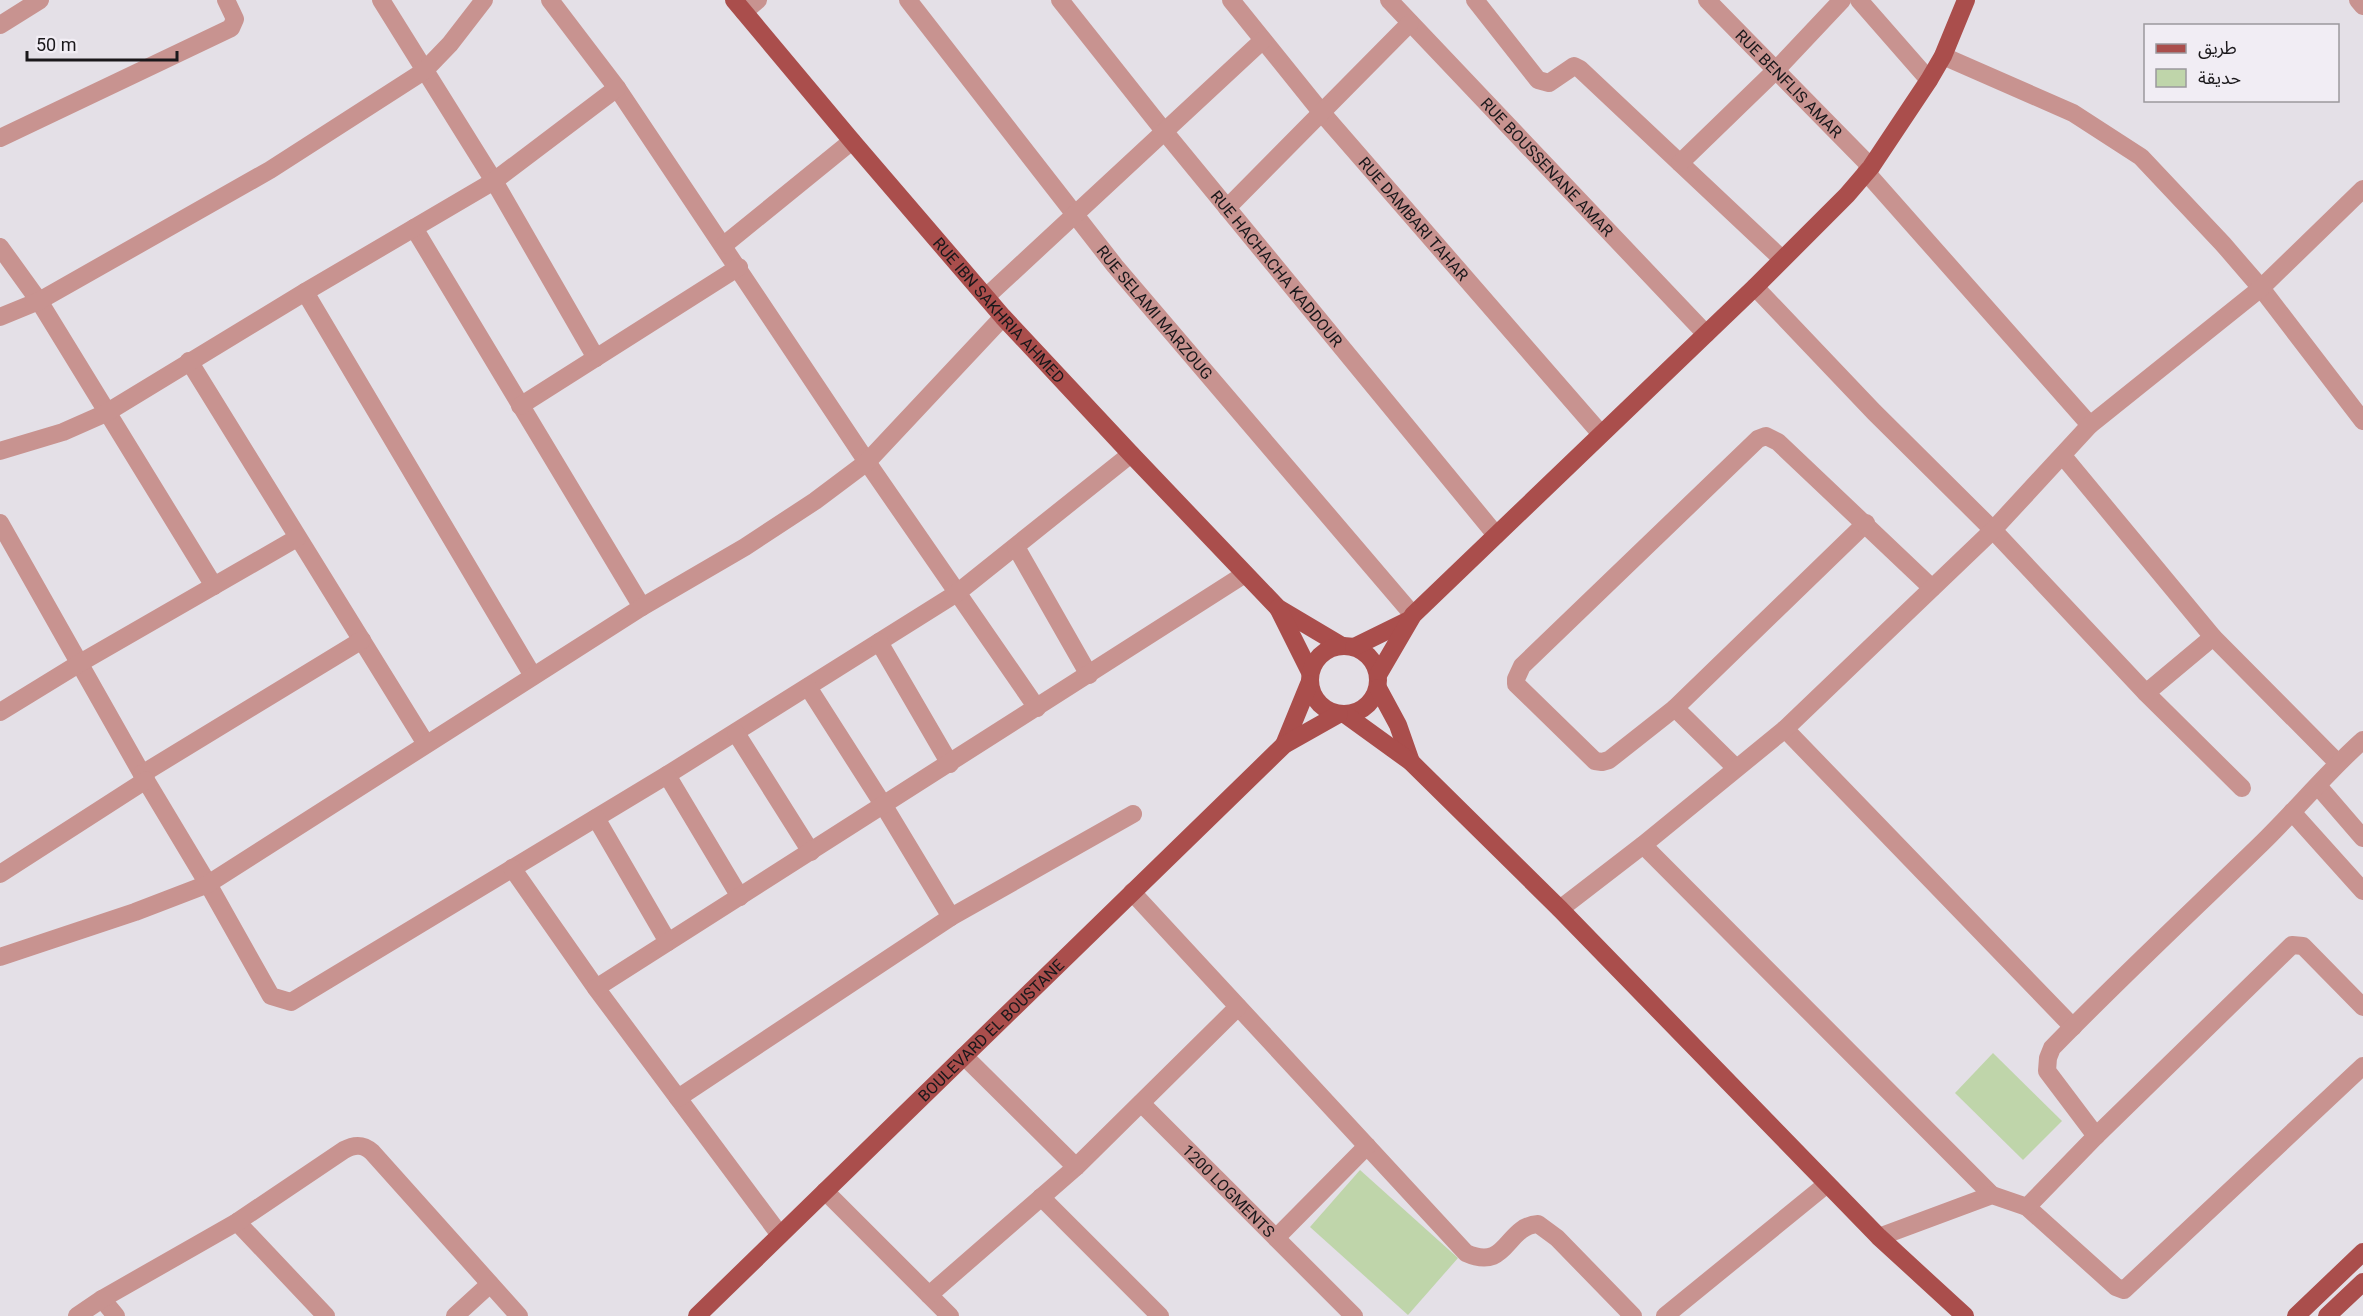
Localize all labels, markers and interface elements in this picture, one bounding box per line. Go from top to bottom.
scale bar [27,24,177,62]
legend [2144,24,2339,102]
street label: RUE BENFLIS AMAR [1732,25,1846,142]
text: 50 m [36,34,76,55]
text: طريق [2198,37,2237,59]
text: حديقة [2198,67,2241,88]
street label: RUE BOUSSENANE AMAR [1477,94,1618,240]
street label: RUE DAMBARI TAHAR [1355,153,1473,284]
street label: RUE HACHACHA KADDOUR [1207,186,1347,350]
street label: RUE IBN SAKHRIA AHMED [929,233,1069,387]
street label: RUE SELAMI MARZOUG [1093,241,1217,383]
street label: BOULEVARD EL BOUSTANE [914,955,1068,1105]
street label: 1200 LOGMENTS [1178,1140,1279,1241]

